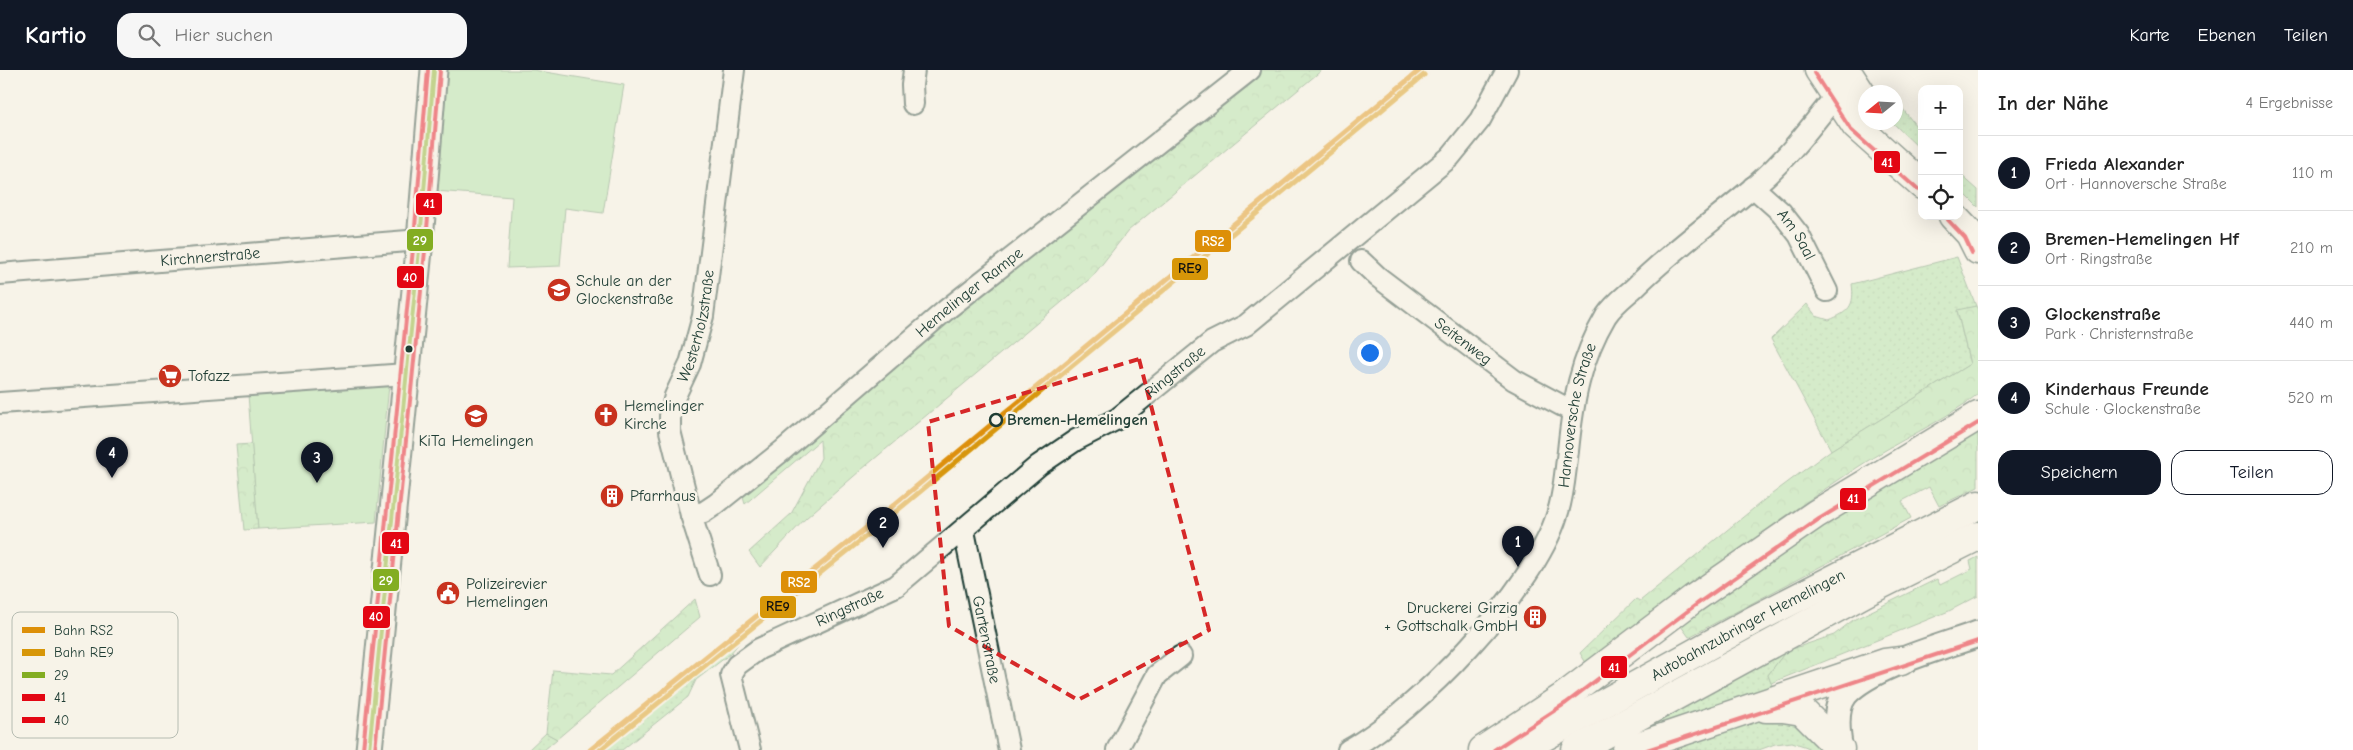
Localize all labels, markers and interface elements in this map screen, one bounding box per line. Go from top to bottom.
search box [117,13,467,58]
text: Kartio [25,21,87,49]
icon: search [135,21,163,49]
text: Hier suchen [175,24,273,46]
text: Karte [2129,25,2170,46]
text: Ebenen [2198,25,2256,46]
text: Teilen [2284,25,2328,46]
north arrow [1858,85,1903,130]
map controls [1918,85,1963,220]
button: + [1918,85,1963,130]
text: In der Nähe [1998,91,2108,115]
text: 4 Ergebnisse [2246,94,2333,112]
button: − [1918,130,1963,175]
line badge: 41 [1873,150,1901,174]
text: Frieda Alexander [2045,153,2184,175]
text: 41 [1881,154,1893,171]
text: 1 [2011,164,2017,182]
text: 110 m [2292,164,2333,182]
button: locate [1918,175,1963,220]
text: Ort · Hannoversche Straße [2045,175,2227,193]
line badge: 41 [415,192,443,216]
text: 41 [423,195,435,212]
street label: Am Saal [1773,206,1819,263]
line badge: 29 [406,228,434,252]
text: Bremen-Hemelingen Hf [2045,228,2239,250]
line badge: RS2 [1194,229,1232,253]
text: 29 [413,232,427,249]
text: RS2 [1202,233,1224,250]
text: 2 [2010,239,2018,257]
text: 210 m [2290,239,2333,257]
street label: Kirchnerstraße [160,244,261,270]
street label: Hemelinger Rampe [912,244,1027,341]
text: Ort · Ringstraße [2045,250,2152,268]
line badge: RE9 [1171,257,1209,281]
text: RE9 [1178,260,1202,277]
line badge: 40 [396,265,425,289]
text: 40 [403,269,417,286]
street label: Westerholzstraße [674,269,718,385]
place label: Schule an der Glockenstraße [576,272,673,308]
school or university icon: Schule an der Glockenstraße [546,277,572,303]
text: Glockenstraße [2045,303,2160,325]
street label: Seitenweg [1431,314,1495,369]
text: 3 [2010,314,2018,332]
text: 440 m [2289,314,2333,332]
text: Park · Christernstraße [2045,325,2193,343]
your location [1357,340,1383,366]
street label: Hannoversche Straße [1555,340,1600,489]
street label: Ringstraße [1141,342,1209,402]
unlabelled marker [404,344,414,354]
supermarket icon: Tofazz [157,363,183,389]
place label: Tofazz [188,367,230,385]
text: Kinderhaus Freunde [2045,378,2209,400]
text: 4 [2010,389,2018,407]
text: 520 m [2288,389,2333,407]
place label: Hemelinger Kirche [624,397,704,433]
text: Schule · Glockenstraße [2045,400,2201,418]
church icon: Hemelinger Kirche [593,402,619,428]
school or university icon: KiTa Hemelingen [463,403,489,429]
place label: Bremen-Hemelingen [1007,411,1148,429]
marker: Bremen-Hemelingen [989,413,1003,427]
place label: KiTa Hemelingen [418,432,534,450]
pin: 4 [96,437,128,478]
pin: 3 [301,442,333,483]
button: Speichern [1998,450,2161,495]
button: Teilen [2171,450,2333,495]
building icon: Pfarrhaus [599,483,625,509]
place label: Pfarrhaus [630,487,696,505]
line badge: 41 [1839,487,1867,511]
text: 41 [1847,490,1859,507]
pin: 2 [867,507,899,548]
pin: 1 [1502,526,1534,567]
line badge: 41 [381,531,410,555]
text: 41 [390,535,402,552]
street label: Autobahnzubringer Hemelingen [1648,566,1848,684]
line badge: 29 [372,568,400,592]
line badge: RS2 [780,570,818,594]
text: 29 [379,572,393,589]
text: RS2 [788,574,810,591]
place label: Polizeirevier Hemelingen [466,575,548,611]
public building icon: Polizeirevier Hemelingen [435,580,461,606]
street label: Ringstraße [813,584,886,631]
street label: Gartenstraße [969,594,1004,685]
line badge: RE9 [759,595,797,619]
text: RE9 [766,598,790,615]
place label: Druckerei Girzig + Gottschalk GmbH [1384,599,1518,635]
building icon: Druckerei Girzig + Gottschalk GmbH [1522,604,1548,630]
line badge: 40 [362,605,391,629]
text: 40 [369,608,383,625]
legend [12,612,178,738]
text: Bahn RS2 [54,622,113,639]
text: Bahn RE9 [54,644,114,661]
line badge: 41 [1600,655,1628,679]
text: 41 [1608,659,1620,676]
text: 29 [54,667,69,684]
text: 41 [54,689,66,706]
text: 40 [54,712,69,729]

